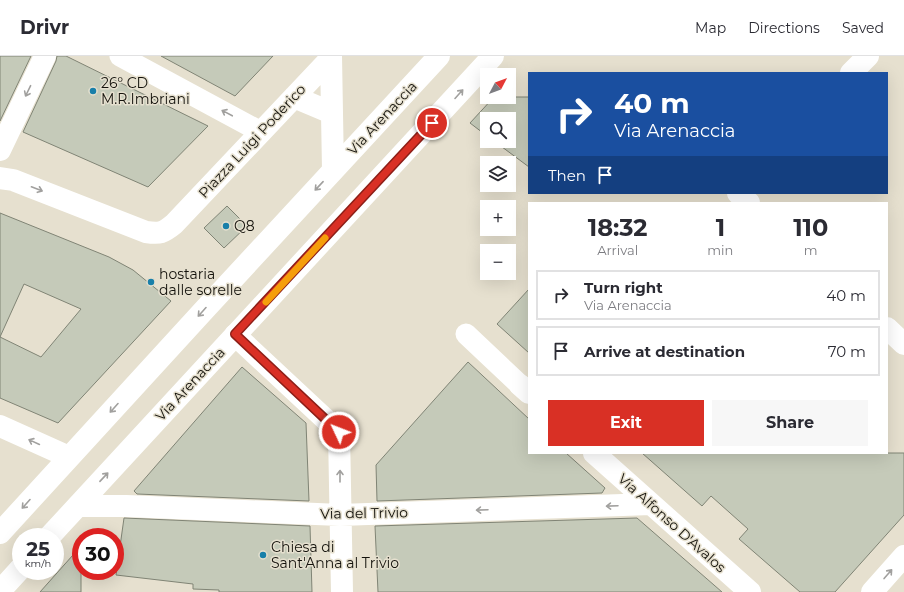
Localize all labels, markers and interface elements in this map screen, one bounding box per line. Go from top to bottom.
text: Drivr [20,16,69,39]
text: Map [695,19,726,37]
text: Directions [748,19,820,37]
text: Saved [842,19,884,37]
north arrow [480,68,516,104]
map controls [480,68,516,280]
place label: 26° CD M.R.Imbriani [101,74,190,108]
street label: Via Arenaccia [343,77,421,159]
street label: Piazza Luigi Poderico [195,80,310,202]
one-way arrow [24,85,31,97]
marker: 26° CD M.R.Imbriani [88,86,98,96]
text: 40 m [614,86,690,120]
icon: right [548,88,600,140]
one-way arrow [454,89,463,99]
pin [415,106,449,140]
one-way arrow [221,109,233,116]
icon: arrive [421,112,443,134]
button: search [480,112,516,148]
text: Via Arenaccia [614,120,735,142]
button: layers [480,156,516,192]
icon: arrive [594,164,616,186]
text: Then [548,166,586,185]
one-way arrow [314,181,323,191]
one-way arrow [31,186,43,194]
button: + [480,200,516,236]
text: 18:32 [588,213,648,242]
text: 1 [716,213,725,242]
text: 110 [793,213,828,242]
place label: Q8 [234,217,255,235]
marker: Q8 [221,221,231,231]
text: Arrival [597,242,638,258]
text: min [707,242,733,258]
text: m [804,242,818,258]
button: − [480,244,516,280]
place label: hostaria dalle sorelle [159,265,242,299]
marker: hostaria dalle sorelle [146,277,156,287]
text: Turn right [584,278,663,297]
icon: right [550,284,572,306]
text: 40 m [826,286,866,305]
text: Via Arenaccia [584,297,672,313]
one-way arrow [197,307,206,317]
icon: arrive [550,340,572,362]
text: Arrive at destination [584,342,745,361]
text: 70 m [828,342,866,361]
street label: Via Arenaccia [151,343,229,425]
button: Exit [548,400,704,446]
button: Share [712,400,868,446]
one-way arrow [109,403,119,413]
position arrow [318,411,360,453]
one-way arrow [29,438,41,445]
one-way arrow [336,470,344,483]
street label: Via Alfonso D'Avalos [614,470,730,576]
one-way arrow [99,472,109,482]
one-way arrow [21,499,31,509]
one-way arrow [606,502,619,509]
street label: Via del Trivio [320,503,408,523]
one-way arrow [476,506,489,514]
speed limit sign: 30 [72,528,124,580]
text: 25 [26,537,50,561]
place label: Chiesa di Sant'Anna al Trivio [271,538,399,572]
marker: Chiesa di Sant'Anna al Trivio [258,550,268,560]
text: km/h [25,557,51,570]
one-way arrow [883,569,893,579]

